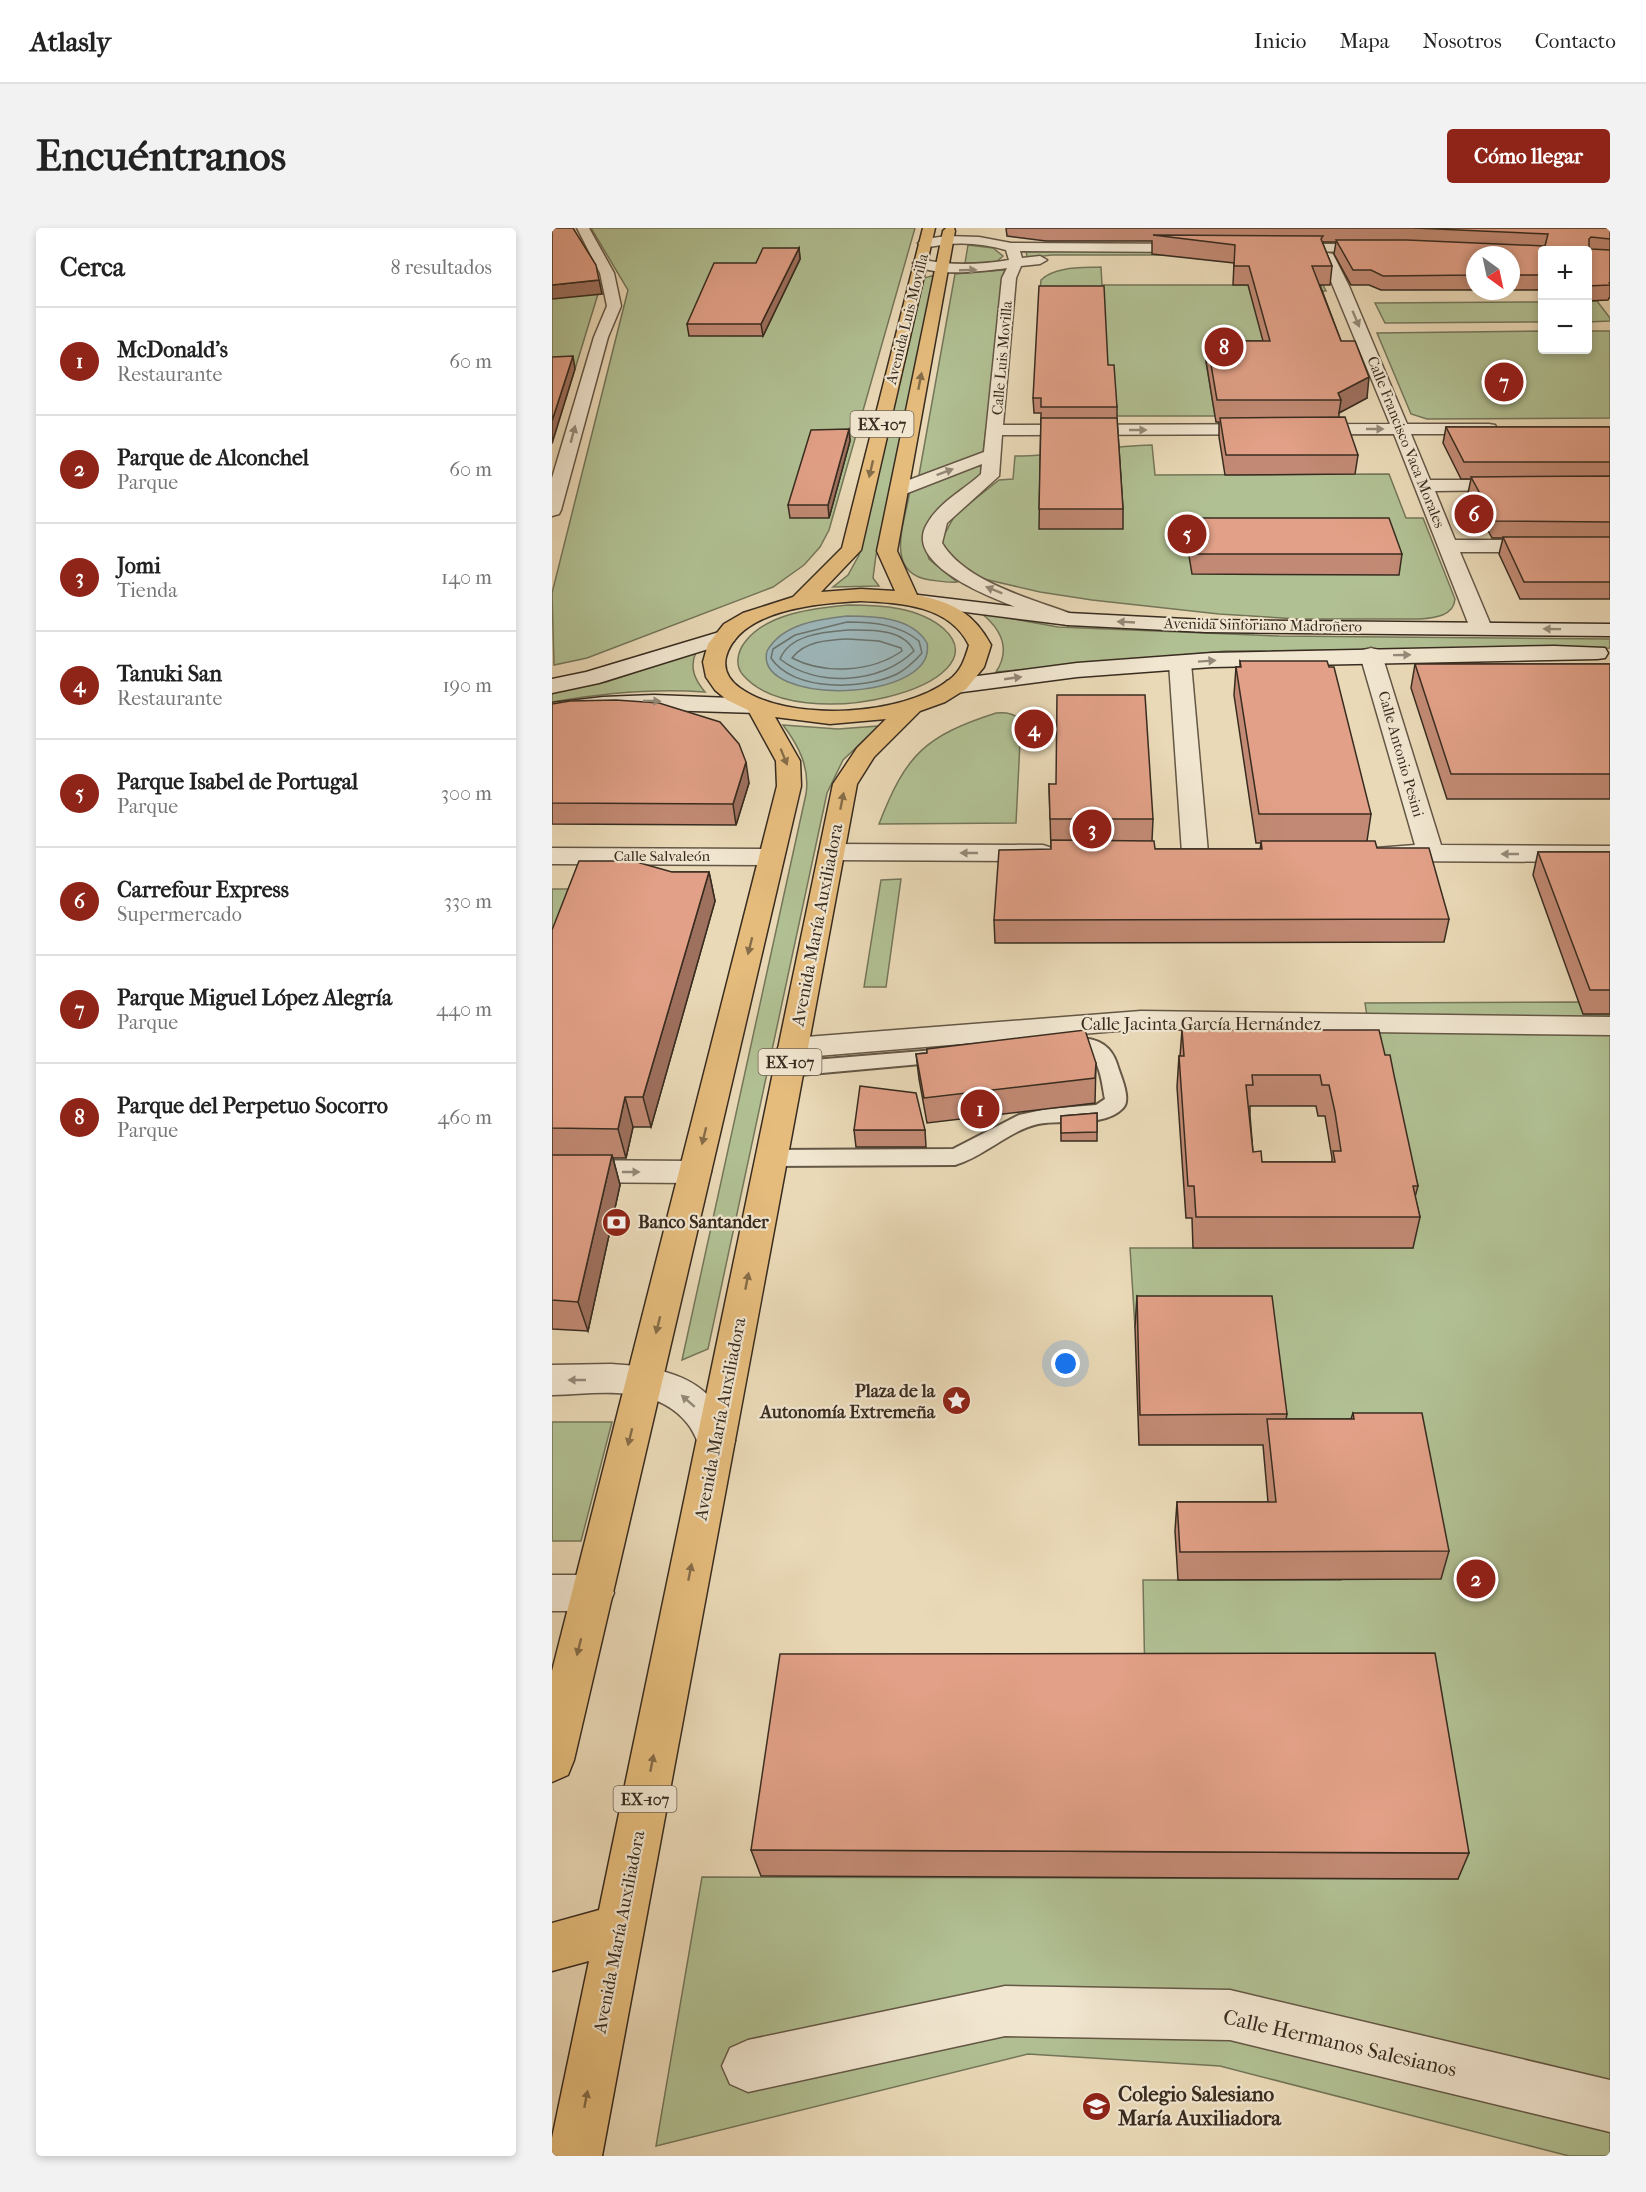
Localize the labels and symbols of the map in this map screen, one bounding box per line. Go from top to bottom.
north arrow [1466,246,1520,300]
street label: Avenida Luis Movilla [882,251,932,387]
one-way arrow [959,265,978,274]
street label: Calle Luis Movilla [988,299,1016,416]
one-way arrow [1352,310,1361,328]
pin: 8 [1204,324,1244,370]
street label: Calle Francisco Vaca Morales [1363,353,1449,531]
pin: 7 [1484,360,1524,404]
one-way arrow [916,371,925,390]
road number: EX-107 [850,411,914,437]
one-way arrow [1366,424,1385,434]
one-way arrow [569,425,578,443]
one-way arrow [1129,425,1148,435]
one-way arrow [865,459,875,478]
one-way arrow [936,467,954,477]
pin: 6 [1454,492,1494,536]
pin: 5 [1168,512,1206,556]
one-way arrow [984,585,1002,595]
street label: Avenida Sinforiano Madroñero [1163,614,1363,636]
one-way arrow [1116,617,1135,626]
one-way arrow [1542,624,1561,634]
one-way arrow [1393,650,1412,660]
one-way arrow [1198,656,1217,665]
one-way arrow [1004,674,1023,683]
street label: Calle Antonio Pesini [1374,689,1428,820]
one-way arrow [642,697,661,706]
pin: 4 [1014,706,1054,752]
one-way arrow [780,749,790,767]
one-way arrow [838,792,847,811]
pin: 3 [1072,806,1112,852]
street label: Avenida María Auxiliadora [787,821,848,1029]
street label: Calle Salvaleón [614,847,711,865]
one-way arrow [959,848,978,858]
one-way arrow [1500,849,1519,859]
one-way arrow [744,937,754,956]
street label: Calle Jacinta García Hernández [1081,1014,1321,1035]
road number: EX-107 [758,1049,822,1075]
pin: 1 [960,1086,1000,1132]
one-way arrow [698,1127,708,1145]
one-way arrow [622,1167,641,1177]
bank icon: Banco Santander [601,1206,633,1238]
place label: Banco Santander [638,1212,769,1233]
one-way arrow [743,1271,752,1290]
street label: Avenida María Auxiliadora [690,1315,751,1523]
one-way arrow [652,1316,662,1335]
your location [1051,1349,1080,1378]
one-way arrow [568,1375,587,1385]
place label: Plaza de la Autonomía Extremeña [759,1381,936,1423]
place icon: Plaza de la Autonomía Extremeña [940,1385,972,1417]
one-way arrow [681,1395,696,1408]
one-way arrow [625,1428,635,1447]
pin: 2 [1456,1556,1496,1602]
one-way arrow [686,1562,695,1581]
one-way arrow [574,1638,584,1656]
one-way arrow [648,1753,657,1772]
road number: EX-107 [614,1786,676,1812]
street label: Avenida María Auxiliadora [589,1828,650,2036]
street label: Calle Hermanos Salesianos [1221,2004,1459,2082]
place label: Colegio Salesiano María Auxiliadora [1117,2082,1282,2130]
one-way arrow [582,2089,591,2108]
school or university icon: Colegio Salesiano María Auxiliadora [1081,2090,1113,2122]

